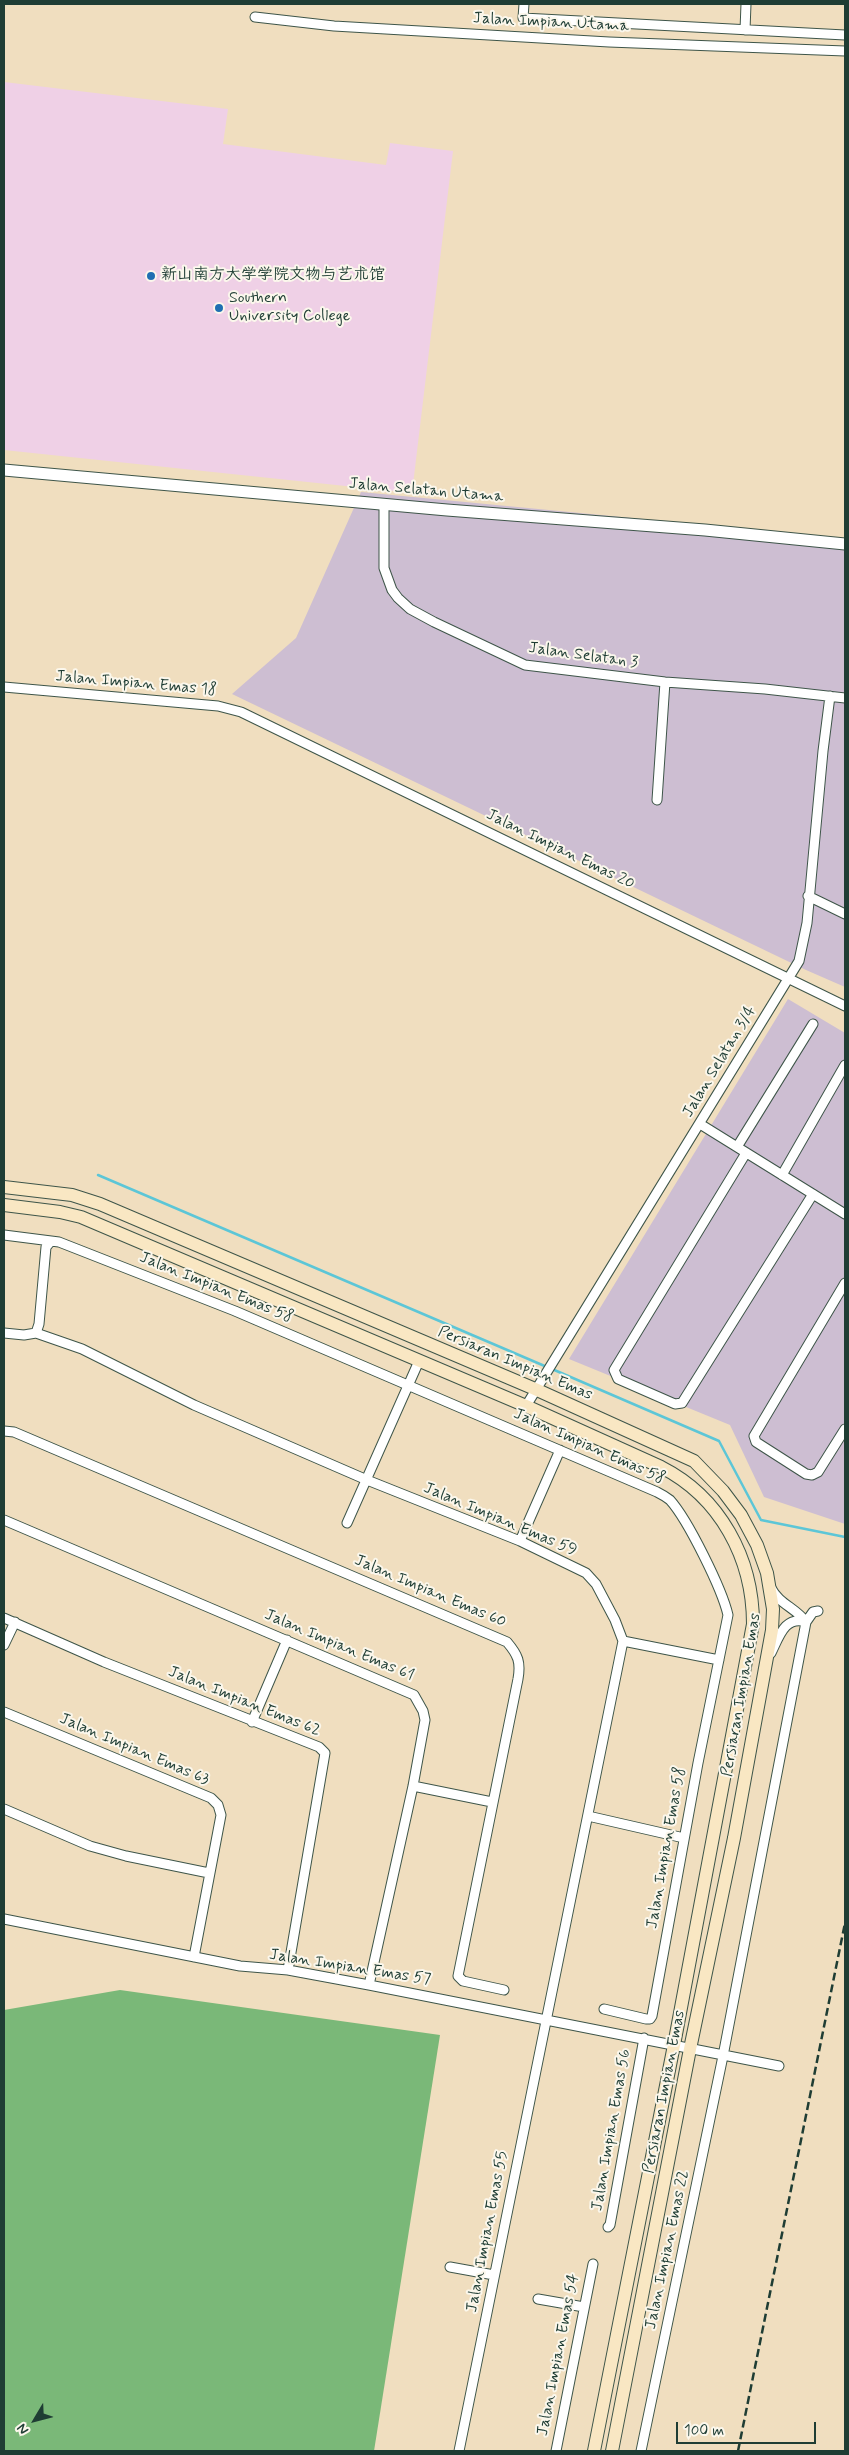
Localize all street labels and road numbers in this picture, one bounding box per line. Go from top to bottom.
street label: Jalan Impian Utama [472,9,630,37]
street label: Jalan Selatan Utama [348,475,504,507]
street label: Jalan Selatan 3 [527,639,639,673]
street label: Jalan Impian Emas 18 [55,667,217,701]
street label: Jalan Impian Emas 20 [483,806,637,894]
street label: Jalan Selatan 3/4 [679,1003,761,1121]
street label: Jalan Impian Emas 58 [136,1248,296,1328]
street label: Persiaran Impian Emas [435,1323,595,1405]
street label: Jalan Impian Emas 58 [510,1405,668,1489]
street label: Jalan Impian Emas 59 [420,1479,580,1561]
street label: Jalan Impian Emas 60 [351,1551,509,1633]
street label: Jalan Impian Emas 61 [261,1606,417,1686]
street label: Persiaran Impian Emas [718,1612,766,1778]
street label: Jalan Impian Emas 62 [165,1663,323,1741]
street label: Jalan Impian Emas 63 [56,1710,212,1790]
street label: Jalan Impian Emas 58 [643,1766,691,1930]
street label: Jalan Impian Emas 57 [268,1946,432,1990]
street label: Persiaran Impian Emas [640,2009,690,2175]
street label: Jalan Impian Emas 56 [588,2048,636,2212]
street label: Jalan Impian Emas 55 [463,2150,513,2314]
street label: Jalan Impian Emas 22 [642,2169,694,2331]
street label: Jalan Impian Emas 54 [534,2272,584,2438]

